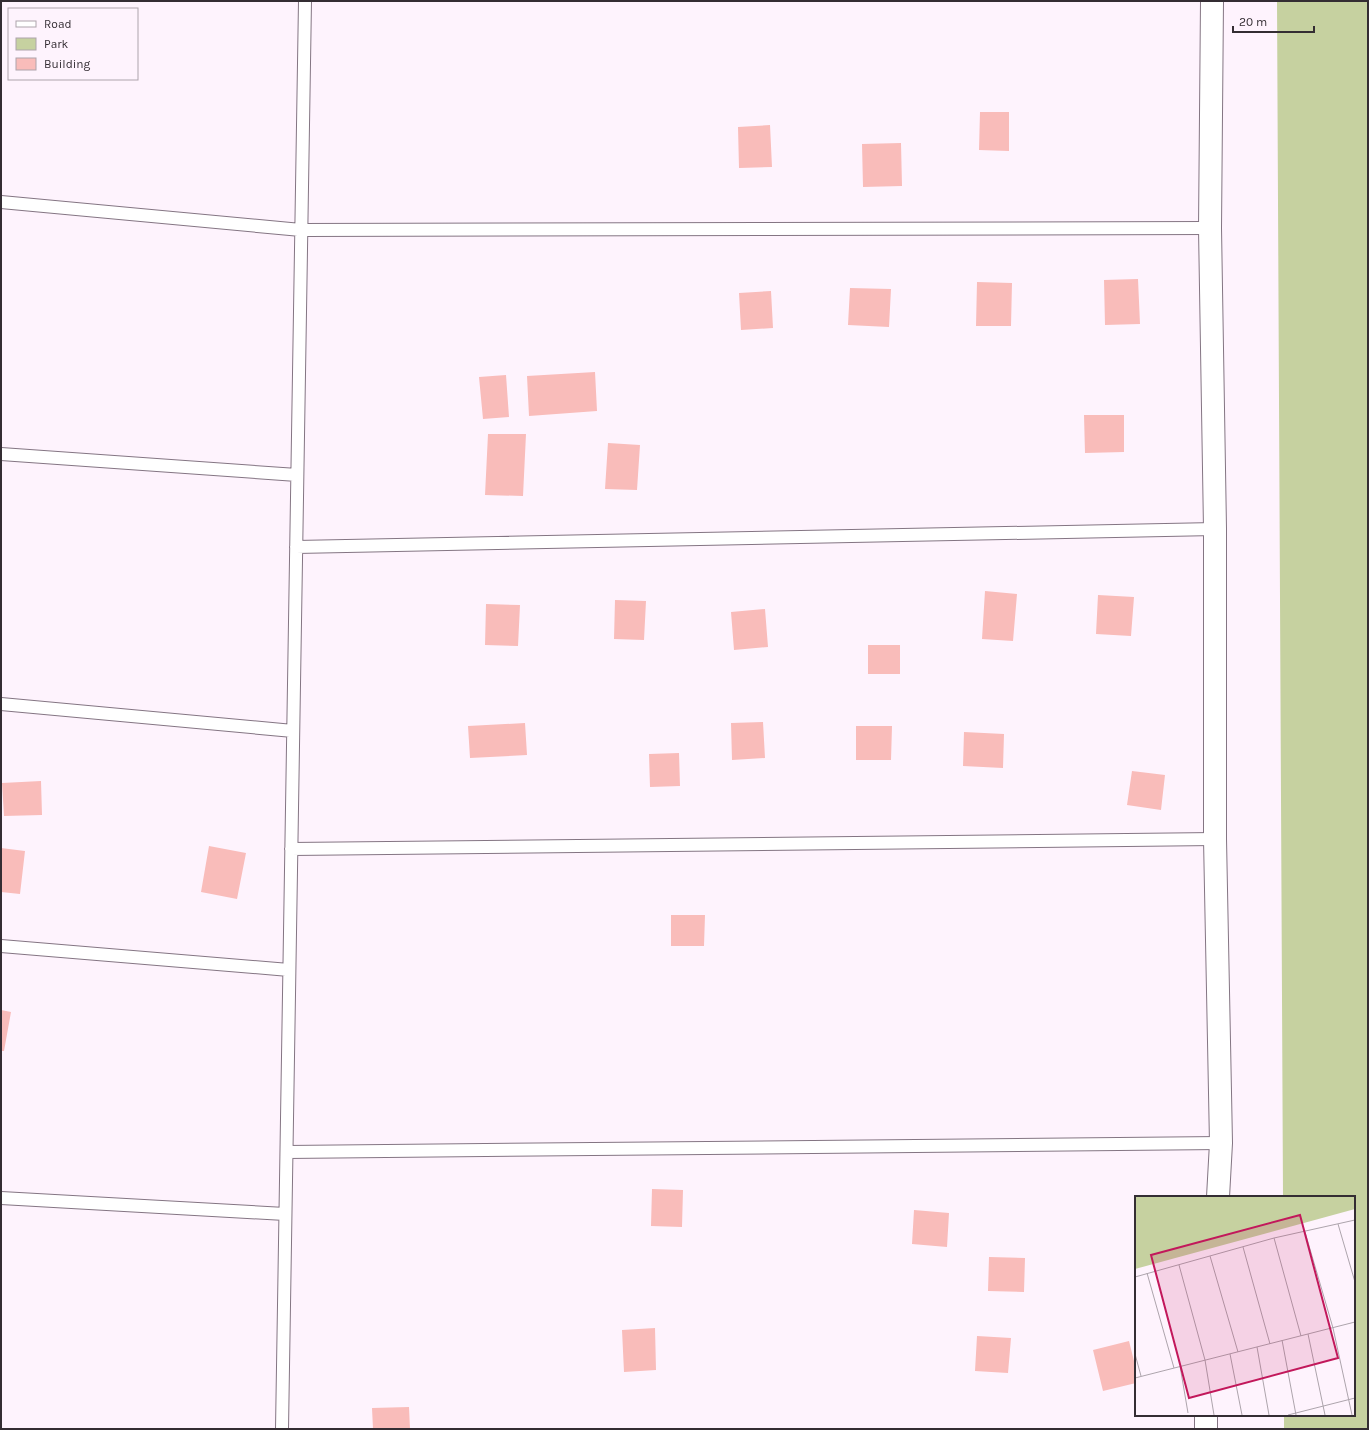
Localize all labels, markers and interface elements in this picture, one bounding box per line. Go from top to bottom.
legend [8,8,138,80]
scale bar [1233,8,1314,34]
text: 20 m [1239,15,1267,29]
text: Road [44,17,72,31]
text: Park [44,37,69,51]
text: Building [44,57,91,71]
inset map [1135,1196,1355,1416]

